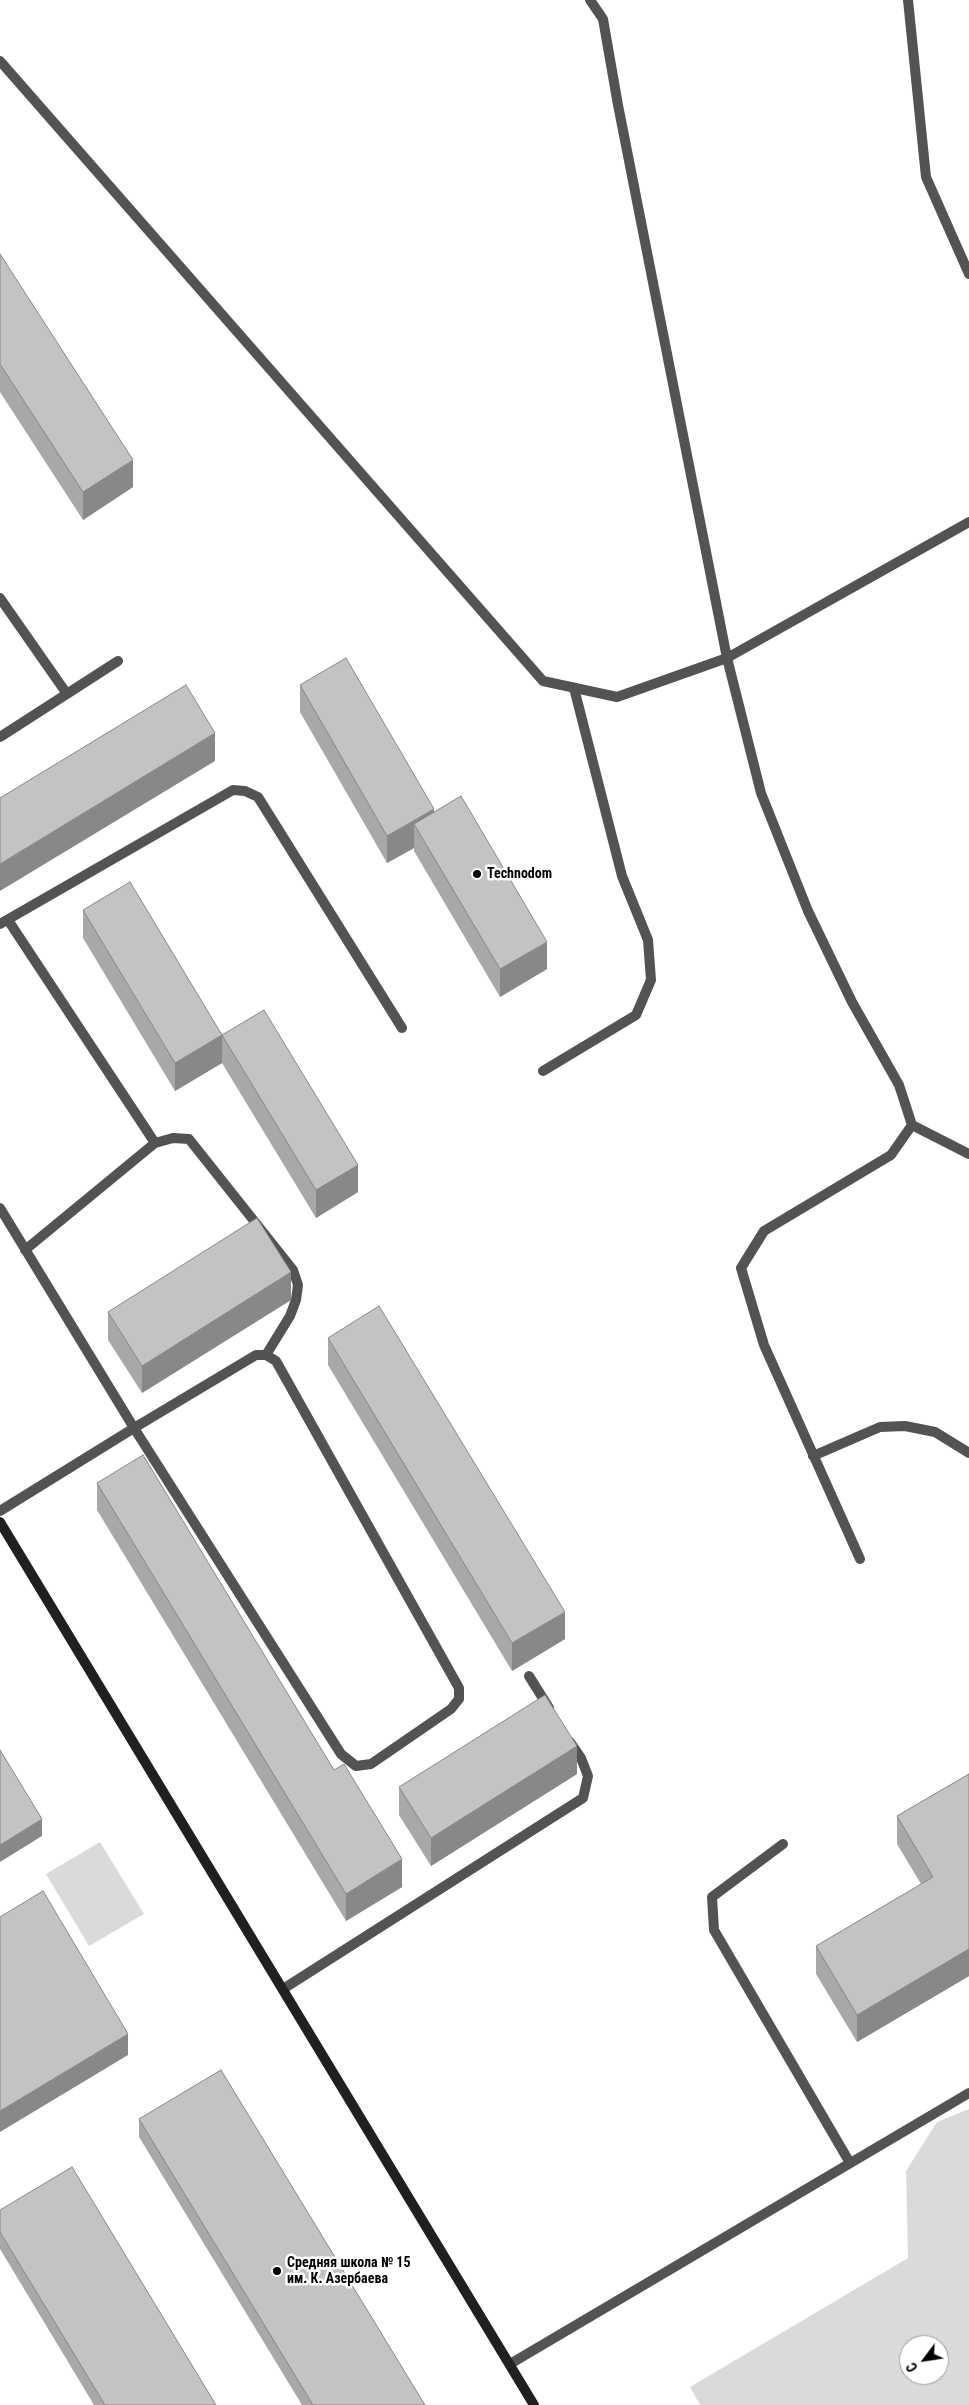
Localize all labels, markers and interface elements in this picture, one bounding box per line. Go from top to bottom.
place label: Technodom [487,866,552,882]
marker: Technodom [471,868,483,880]
place label: Средняя школа № 15 им. К. Азербаева [287,2255,410,2288]
marker: Средняя школа № 15 им. К. Азербаева [271,2265,283,2277]
north arrow [899,2335,949,2385]
text: С [903,2360,921,2375]

